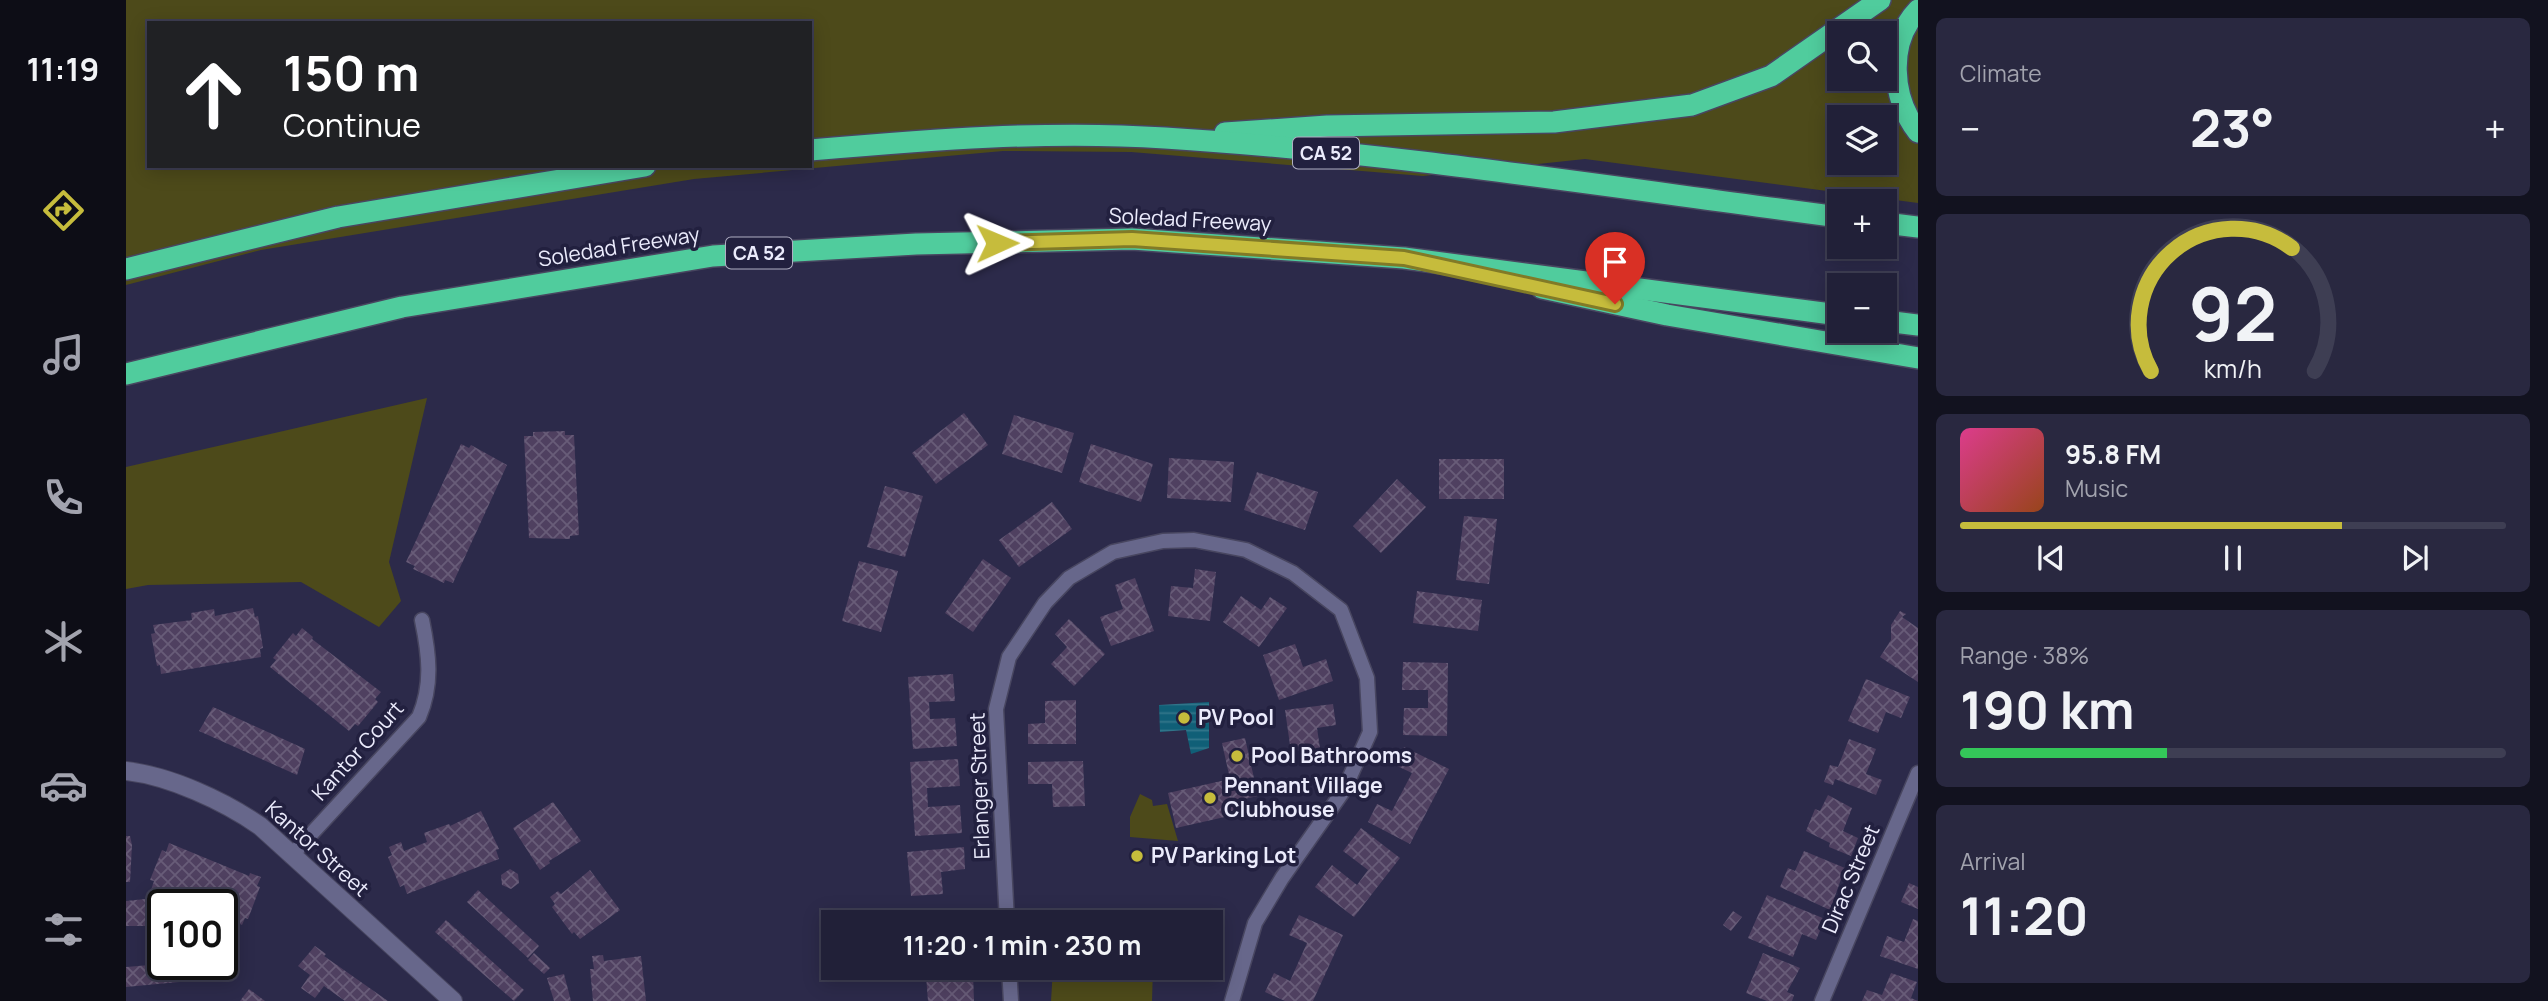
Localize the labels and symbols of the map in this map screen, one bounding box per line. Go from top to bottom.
road number: CA 52 [1293,138,1359,168]
street label: Soledad Freeway [1108,201,1272,237]
position arrow [960,206,1034,280]
street label: Soledad Freeway [536,219,702,273]
pin [1585,232,1645,304]
road number: CA 52 [726,238,792,268]
street label: Kantor Court [305,695,409,806]
place label: PV Pool [1198,703,1274,731]
marker: PV Pool [1176,710,1192,726]
street label: Erlanger Street [962,712,996,860]
place label: Pool Bathrooms [1251,741,1412,769]
marker: Pool Bathrooms [1229,748,1245,764]
place label: Pennant Village Clubhouse [1224,771,1383,823]
marker: Pennant Village Clubhouse [1202,790,1218,806]
street label: Kantor Street [260,794,376,902]
street label: Dirac Street [1815,820,1885,937]
place label: PV Parking Lot [1151,841,1296,869]
marker: PV Parking Lot [1129,848,1145,864]
speed limit sign: 100 [147,889,238,980]

